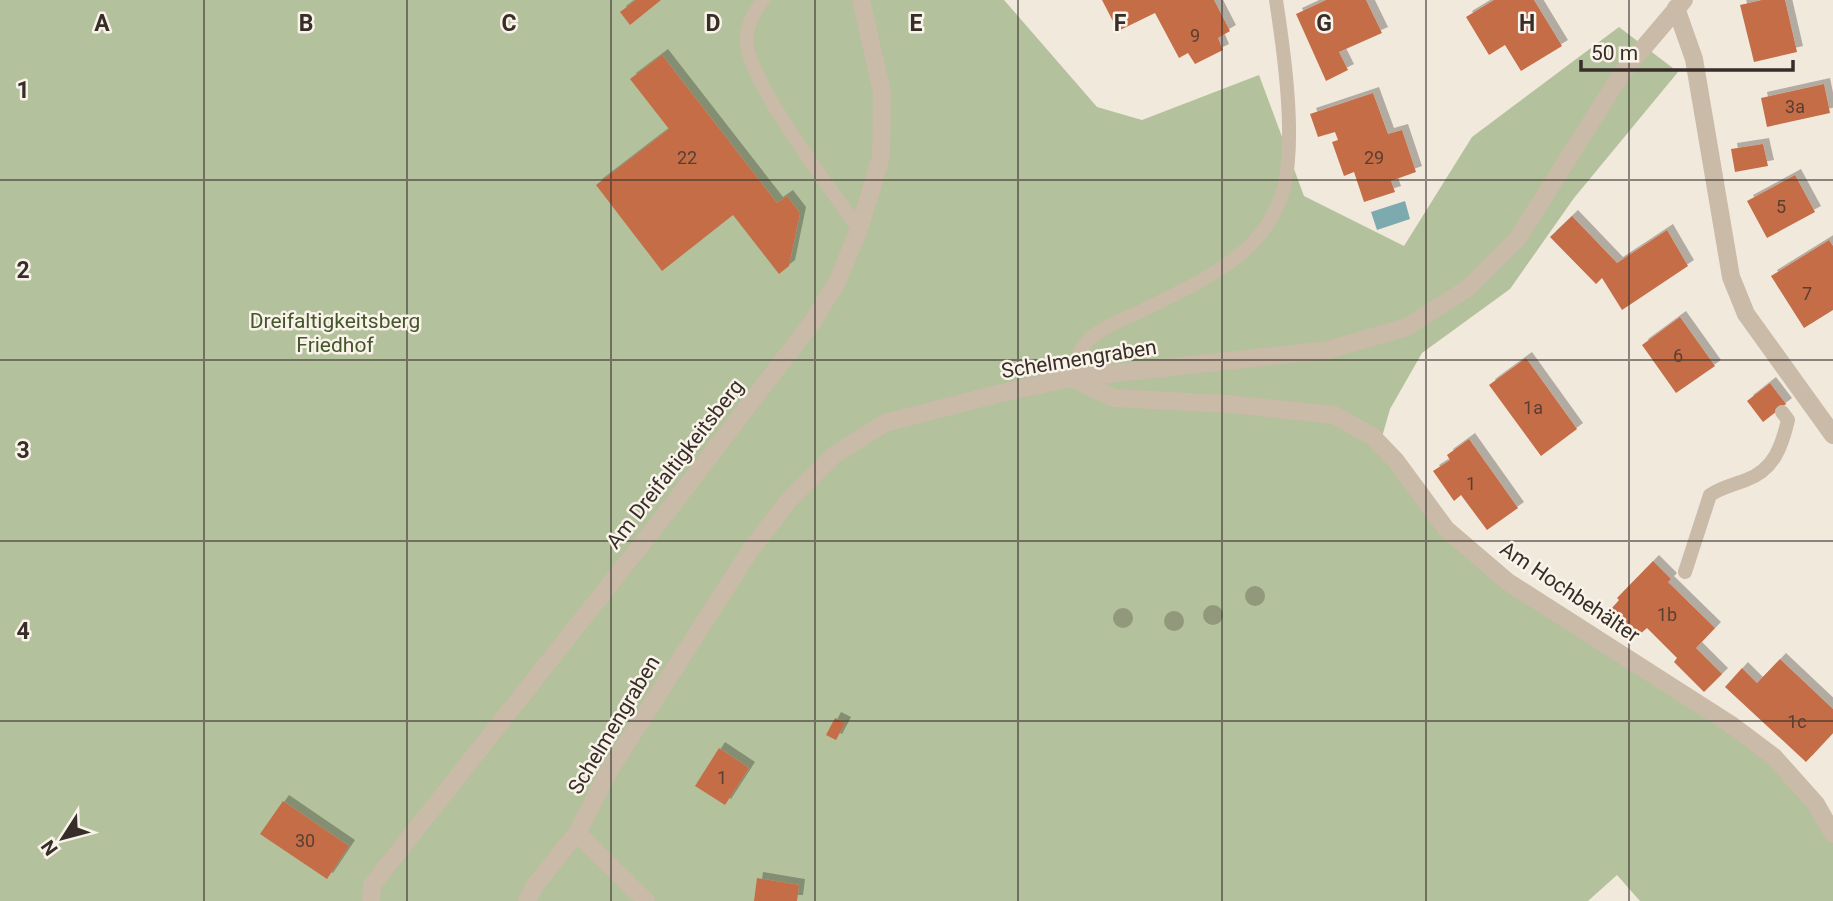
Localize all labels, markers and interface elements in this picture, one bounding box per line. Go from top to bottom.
text: A [94,10,110,37]
text: B [299,10,313,37]
text: C [501,10,517,37]
text: D [706,10,720,37]
text: E [910,10,923,37]
text: F [1114,10,1127,37]
text: G [1316,10,1332,37]
text: H [1519,10,1535,37]
house number: 9 [1190,25,1200,46]
scale bar [1581,28,1793,72]
text: 50 m [1591,41,1638,65]
text: 1 [16,77,30,104]
house number: 3a [1785,96,1805,117]
house number: 22 [677,147,697,168]
house number: 29 [1364,147,1384,168]
house number: 5 [1776,196,1786,217]
text: 2 [16,257,30,284]
house number: 7 [1802,283,1812,304]
park label: Dreifaltigkeitsberg Friedhof [250,309,420,357]
street label: Schelmengraben [1000,335,1158,383]
house number: 6 [1673,345,1683,366]
street label: Am Dreifaltigkeitsberg [602,375,748,553]
house number: 1a [1523,397,1543,418]
text: 3 [16,437,30,464]
house number: 1 [1466,473,1476,494]
street label: Am Hochbehälter [1496,536,1644,648]
house number: 1b [1657,604,1677,625]
text: 4 [16,618,30,645]
street label: Schelmengraben [563,652,665,798]
house number: 1c [1787,711,1807,732]
house number: 1 [717,767,727,788]
north arrow [28,803,98,873]
house number: 30 [295,830,315,851]
text: N [36,836,63,860]

